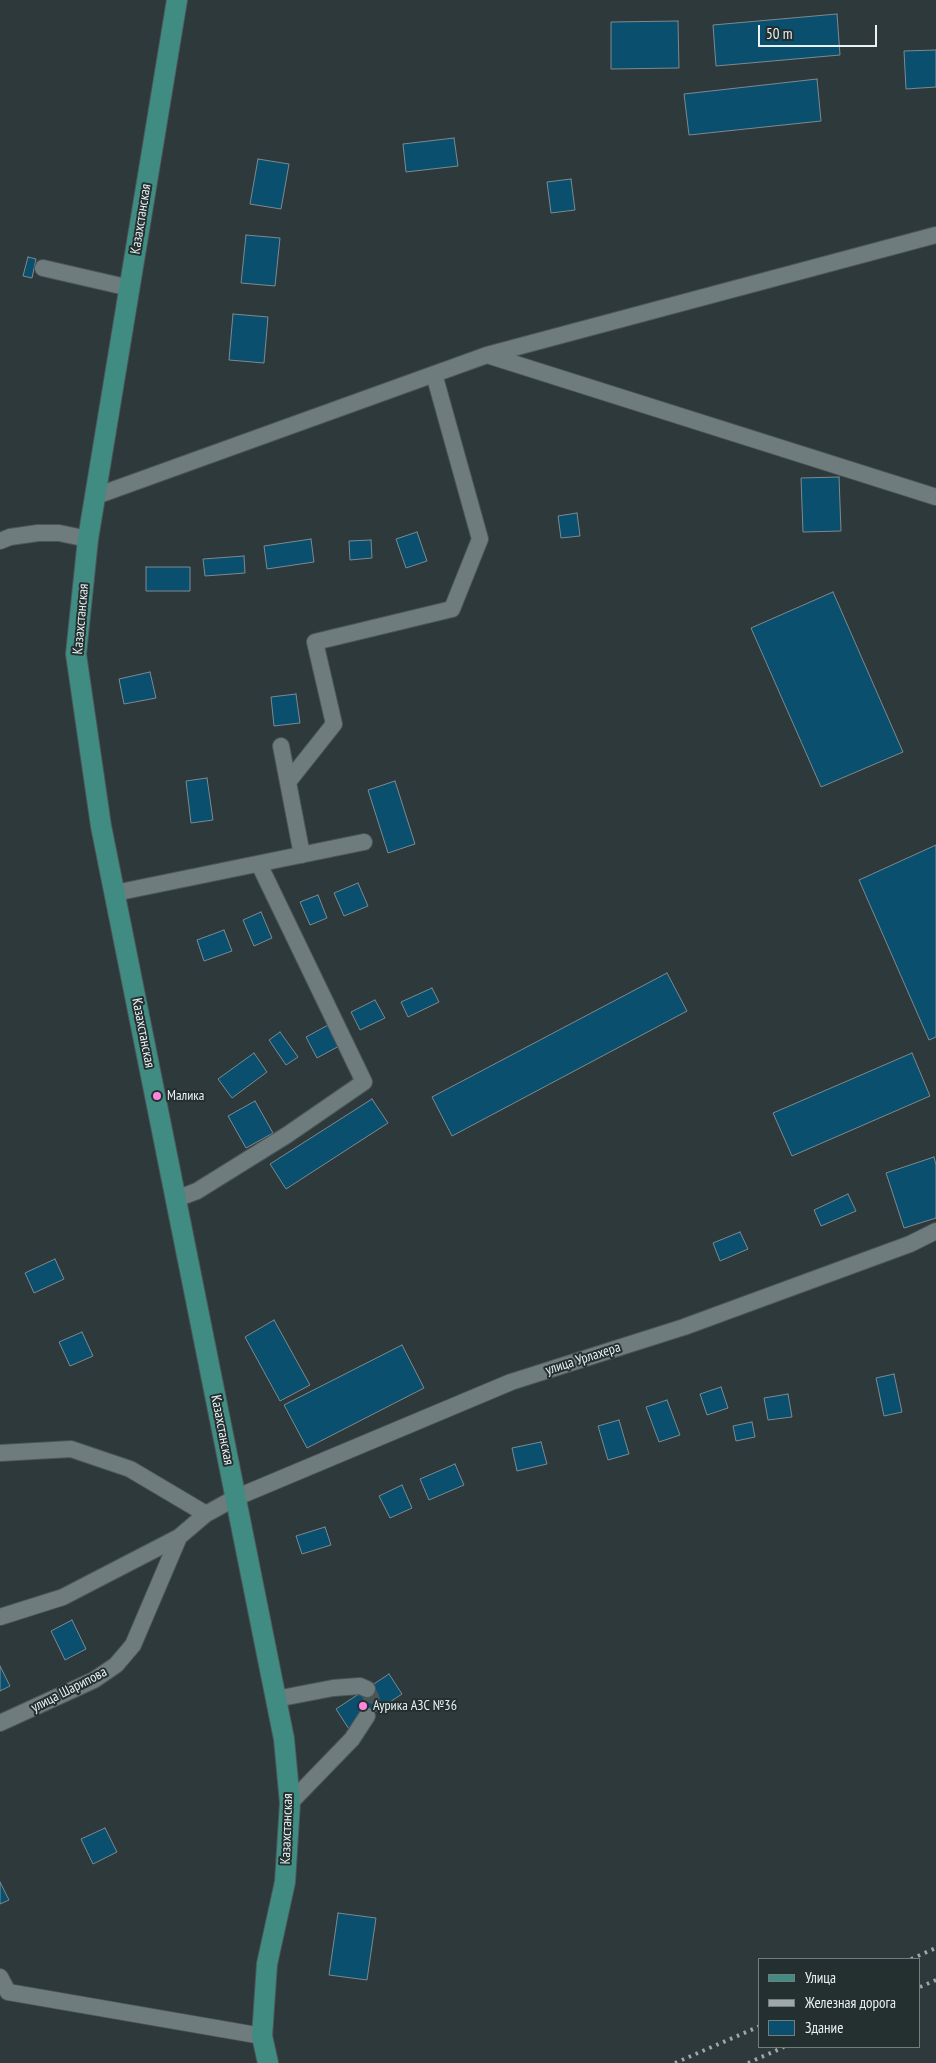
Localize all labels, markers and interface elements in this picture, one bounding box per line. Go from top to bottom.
scale bar [761,15,880,47]
text: 50 m [766,24,792,43]
street label: Казахстанская [127,183,155,255]
street label: Казахстанская [70,583,92,655]
street label: Казахстанская [128,997,158,1069]
place label: Малика [167,1088,204,1104]
marker: Малика [151,1090,163,1102]
street label: улица Урлахера [543,1339,623,1379]
street label: Казахстанская [207,1394,237,1466]
street label: улица Шарипова [28,1664,110,1716]
place label: Аурика АЗС №36 [373,1698,457,1714]
marker: Аурика АЗС №36 [357,1700,369,1712]
street label: Казахстанская [277,1793,297,1865]
legend [758,1958,921,2048]
text: Улица [805,1968,836,1987]
text: Железная дорога [805,1993,896,2012]
text: Здание [805,2018,843,2037]

